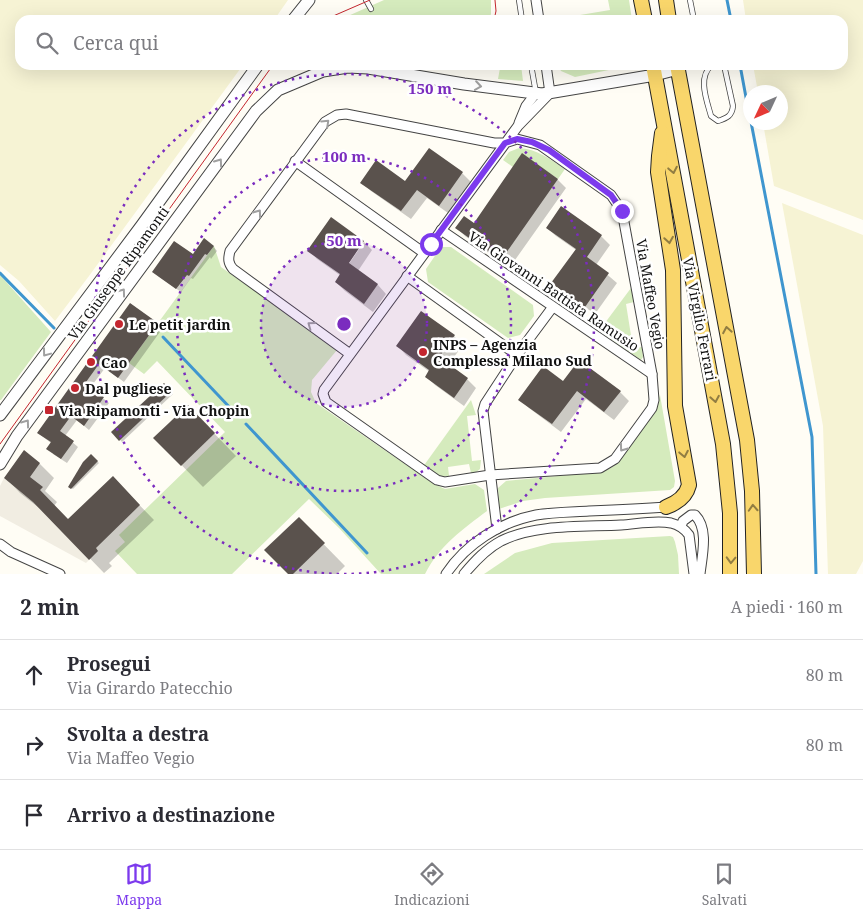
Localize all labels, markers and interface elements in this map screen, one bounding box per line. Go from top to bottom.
search box [15,15,848,70]
icon: search [33,29,61,57]
text: Cerca qui [73,30,159,56]
text: 150 m [408,78,452,98]
one-way arrow [474,81,482,91]
north arrow [743,85,788,130]
one-way arrow [320,120,329,129]
text: 100 m [322,146,366,166]
one-way arrow [213,158,222,168]
one-way arrow [667,166,677,175]
route end [611,200,634,223]
street label: Via Giuseppe Ripamonti [63,202,173,344]
one-way arrow [252,210,260,219]
street label: Via Giovanni Battista Ramusio [465,227,643,355]
text: 50 m [326,230,362,250]
route start [420,233,443,256]
one-way arrow [663,236,673,244]
street label: Via Maffeo Vegio [632,237,670,351]
street label: Via Virgilio Ferrari [679,256,721,383]
one-way arrow [117,289,125,298]
place label: Le petit jardin [129,315,231,334]
centre of rings [335,315,353,333]
marker: Le petit jardin [113,318,125,330]
one-way arrow [307,322,317,331]
one-way arrow [722,326,732,334]
place label: INPS – Agenzia Complessa Milano Sud [433,335,592,370]
marker: INPS – Agenzia Complessa Milano Sud [417,346,429,358]
one-way arrow [43,347,52,357]
place label: Cao [101,353,127,372]
marker: Cao [85,356,97,368]
place label: Dal pugliese [85,379,172,398]
marker: Dal pugliese [69,382,81,394]
one-way arrow [710,395,720,403]
place label: Via Ripamonti - Via Chopin [59,401,249,420]
marker: Via Ripamonti - Via Chopin [43,404,55,416]
one-way arrow [20,419,29,429]
one-way arrow [620,442,629,452]
one-way arrow [678,449,688,458]
one-way arrow [748,504,759,512]
one-way arrow [726,557,736,565]
text: 2 min [20,593,79,621]
text: A piedi · 160 m [731,596,843,618]
text: Prosegui [67,651,151,677]
icon: ahead [20,661,48,689]
text: 80 m [806,664,843,686]
text: Via Girardo Patecchio [67,677,233,699]
text: Svolta a destra [67,721,209,747]
icon: right [20,731,48,759]
text: 80 m [806,734,843,756]
text: Via Maffeo Vegio [67,747,195,769]
icon: arrive [20,801,48,829]
text: Arrivo a destinazione [67,802,275,828]
tab: Mappa [116,860,162,909]
tab: Indicazioni [394,860,470,909]
tab: Salvati [702,860,747,909]

